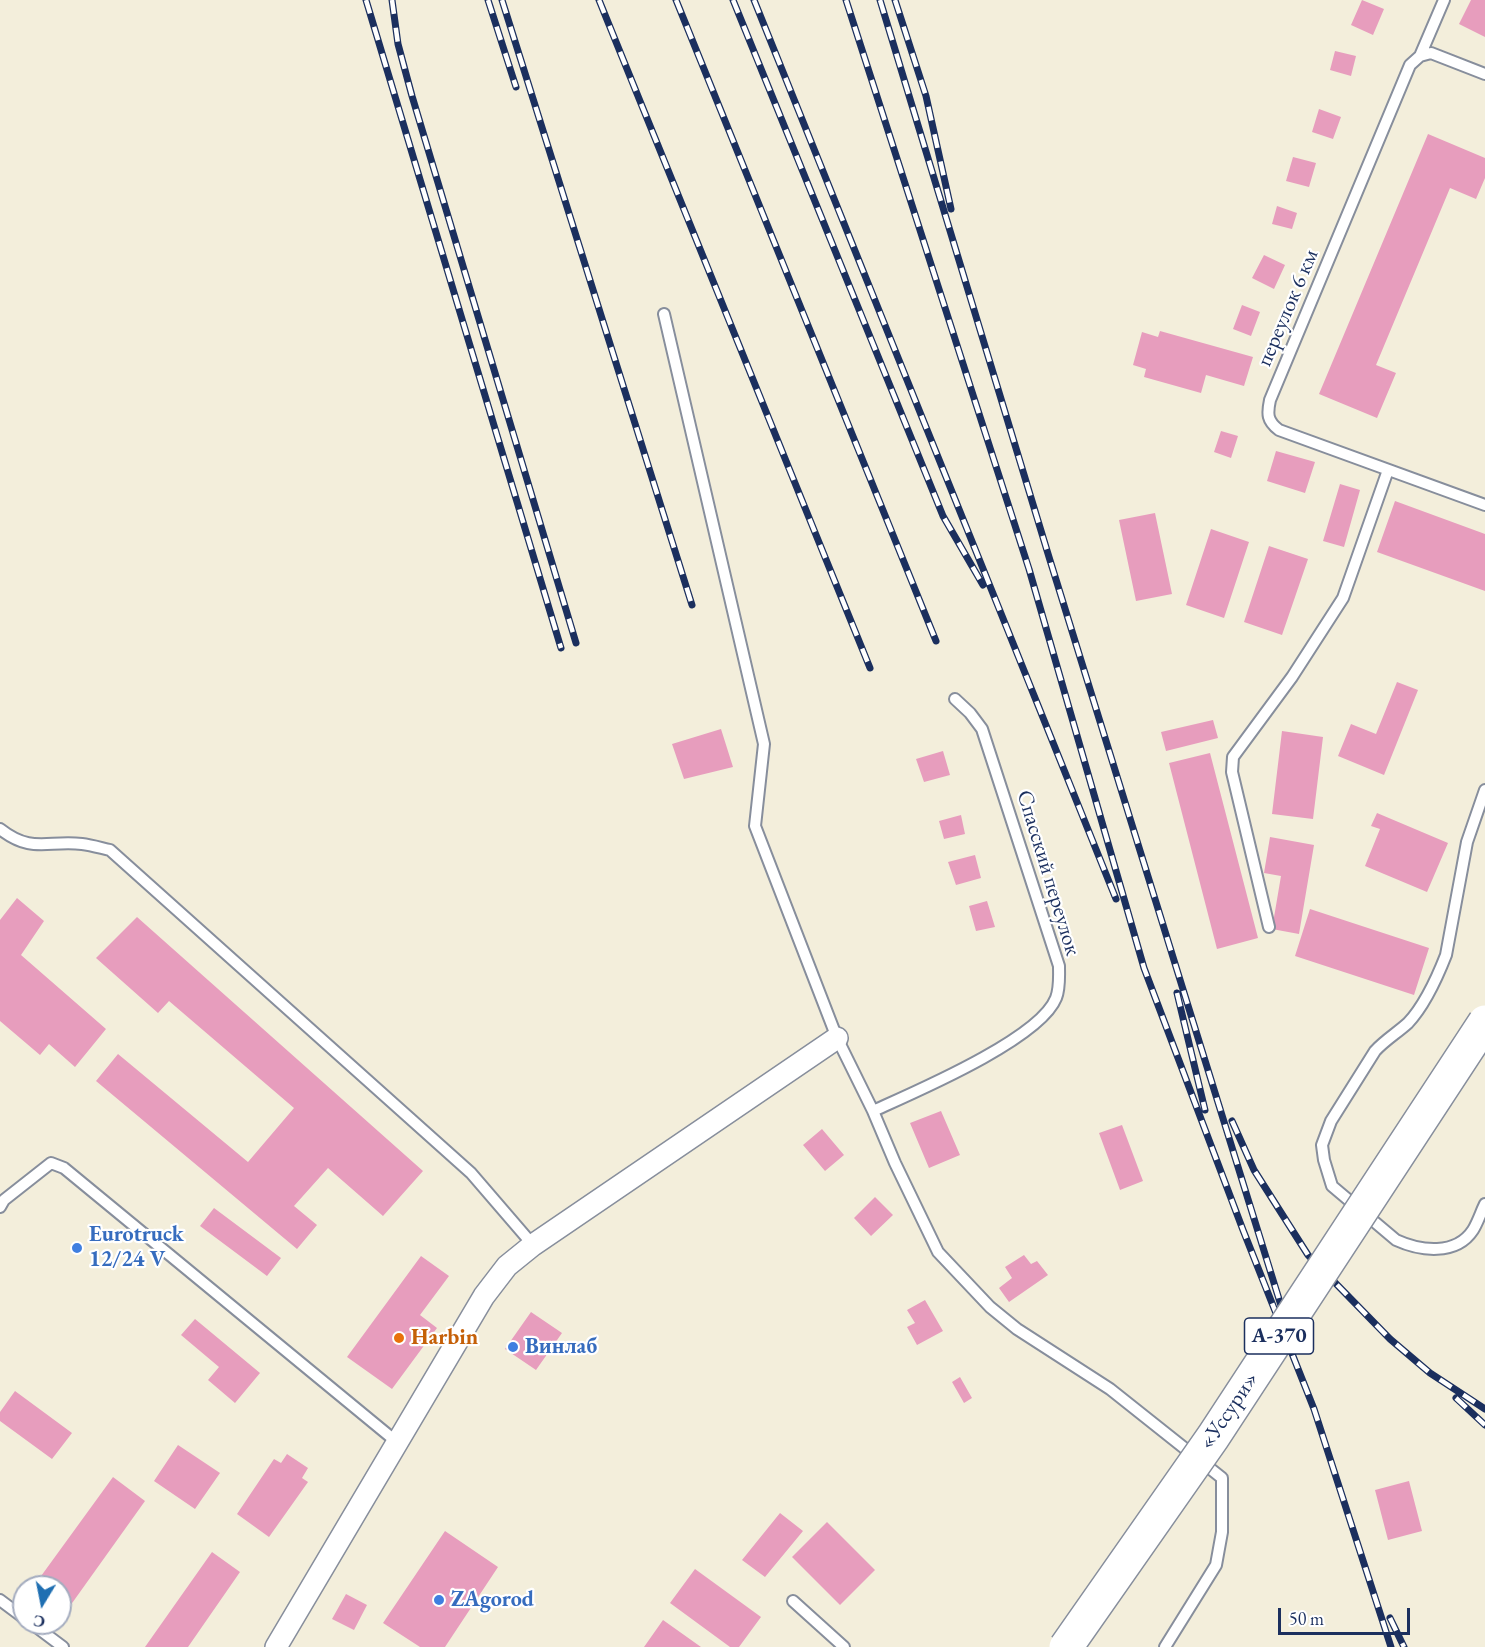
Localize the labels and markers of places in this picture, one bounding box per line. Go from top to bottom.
place label: Eurotruck 12/24 V [89,1222,184,1274]
marker: Eurotruck 12/24 V [70,1241,84,1255]
place label: Harbin [411,1325,478,1351]
marker: Harbin [392,1331,406,1345]
place label: Винлаб [525,1334,597,1360]
marker: Винлаб [506,1340,520,1354]
place label: ZAgorod [451,1587,534,1613]
marker: ZAgorod [432,1593,446,1607]

